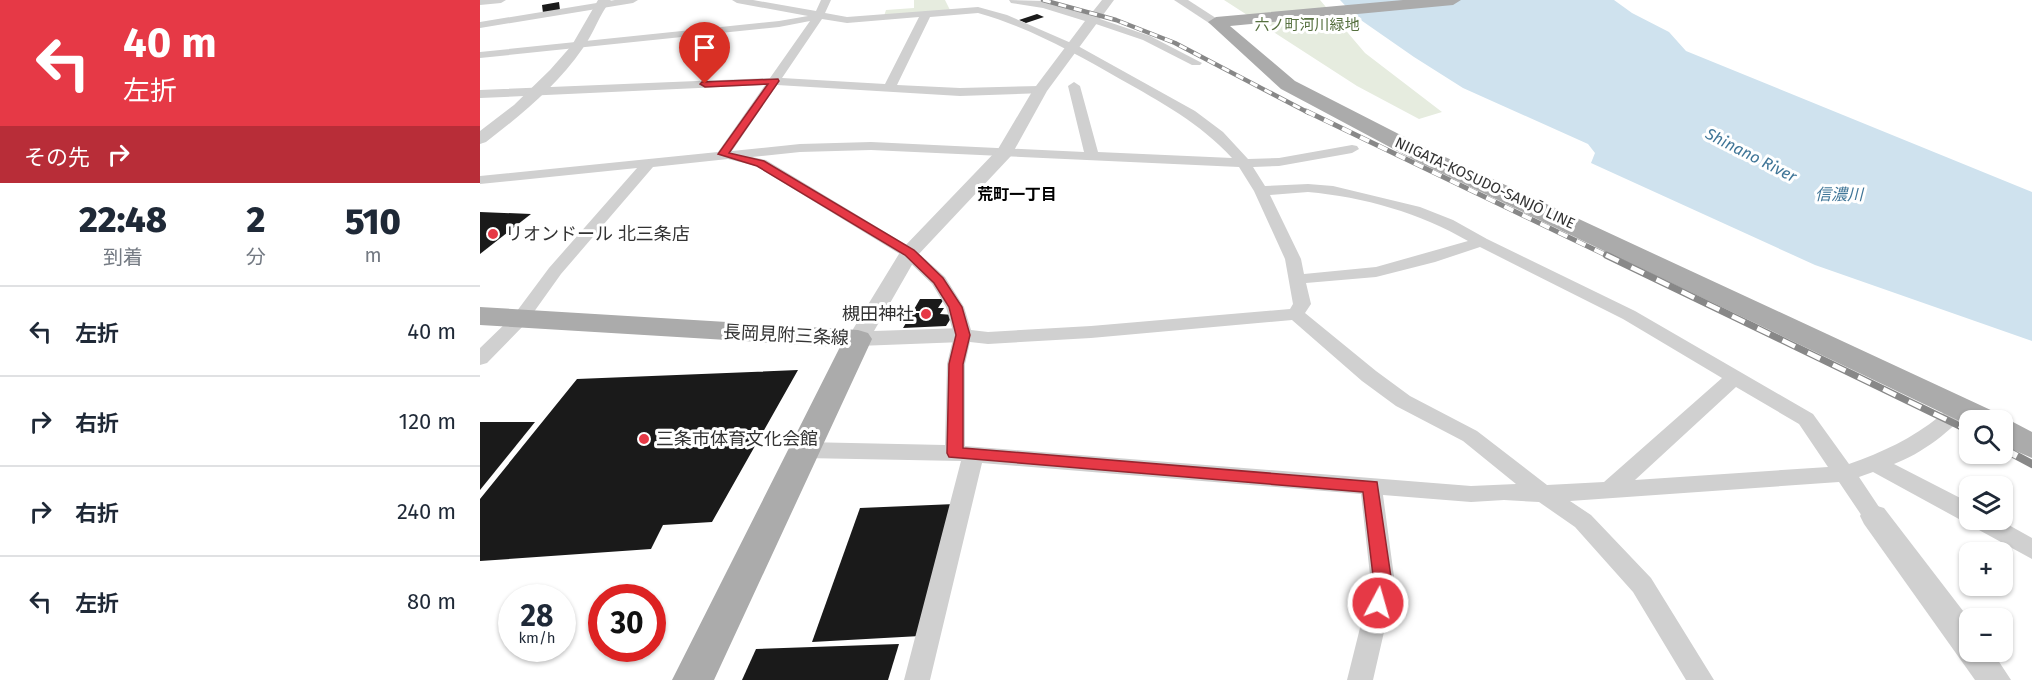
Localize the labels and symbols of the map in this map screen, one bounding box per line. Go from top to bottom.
park label: 六ノ町河川緑地 [1254,16,1360,34]
pin [679,22,730,84]
water label: Shinano River [1701,123,1800,186]
street label: NIIGATA-KOSUDO-SANJŌ LINE [1392,133,1578,233]
district label: 荒町一丁目 [977,185,1057,204]
water label: 信濃川 [1815,185,1865,204]
place label: リオンドール 北三条店 [505,223,690,245]
marker: リオンドール 北三条店 [486,227,500,241]
place label: 槻田神社 [842,303,914,325]
marker: 槻田神社 [919,307,933,321]
street label: 長岡見附三条線 [723,321,849,349]
place label: 三条市体育文化会館 [656,428,818,450]
marker: 三条市体育文化会館 [637,432,651,446]
position arrow [1346,571,1410,635]
speed limit sign: 30 [588,584,666,662]

